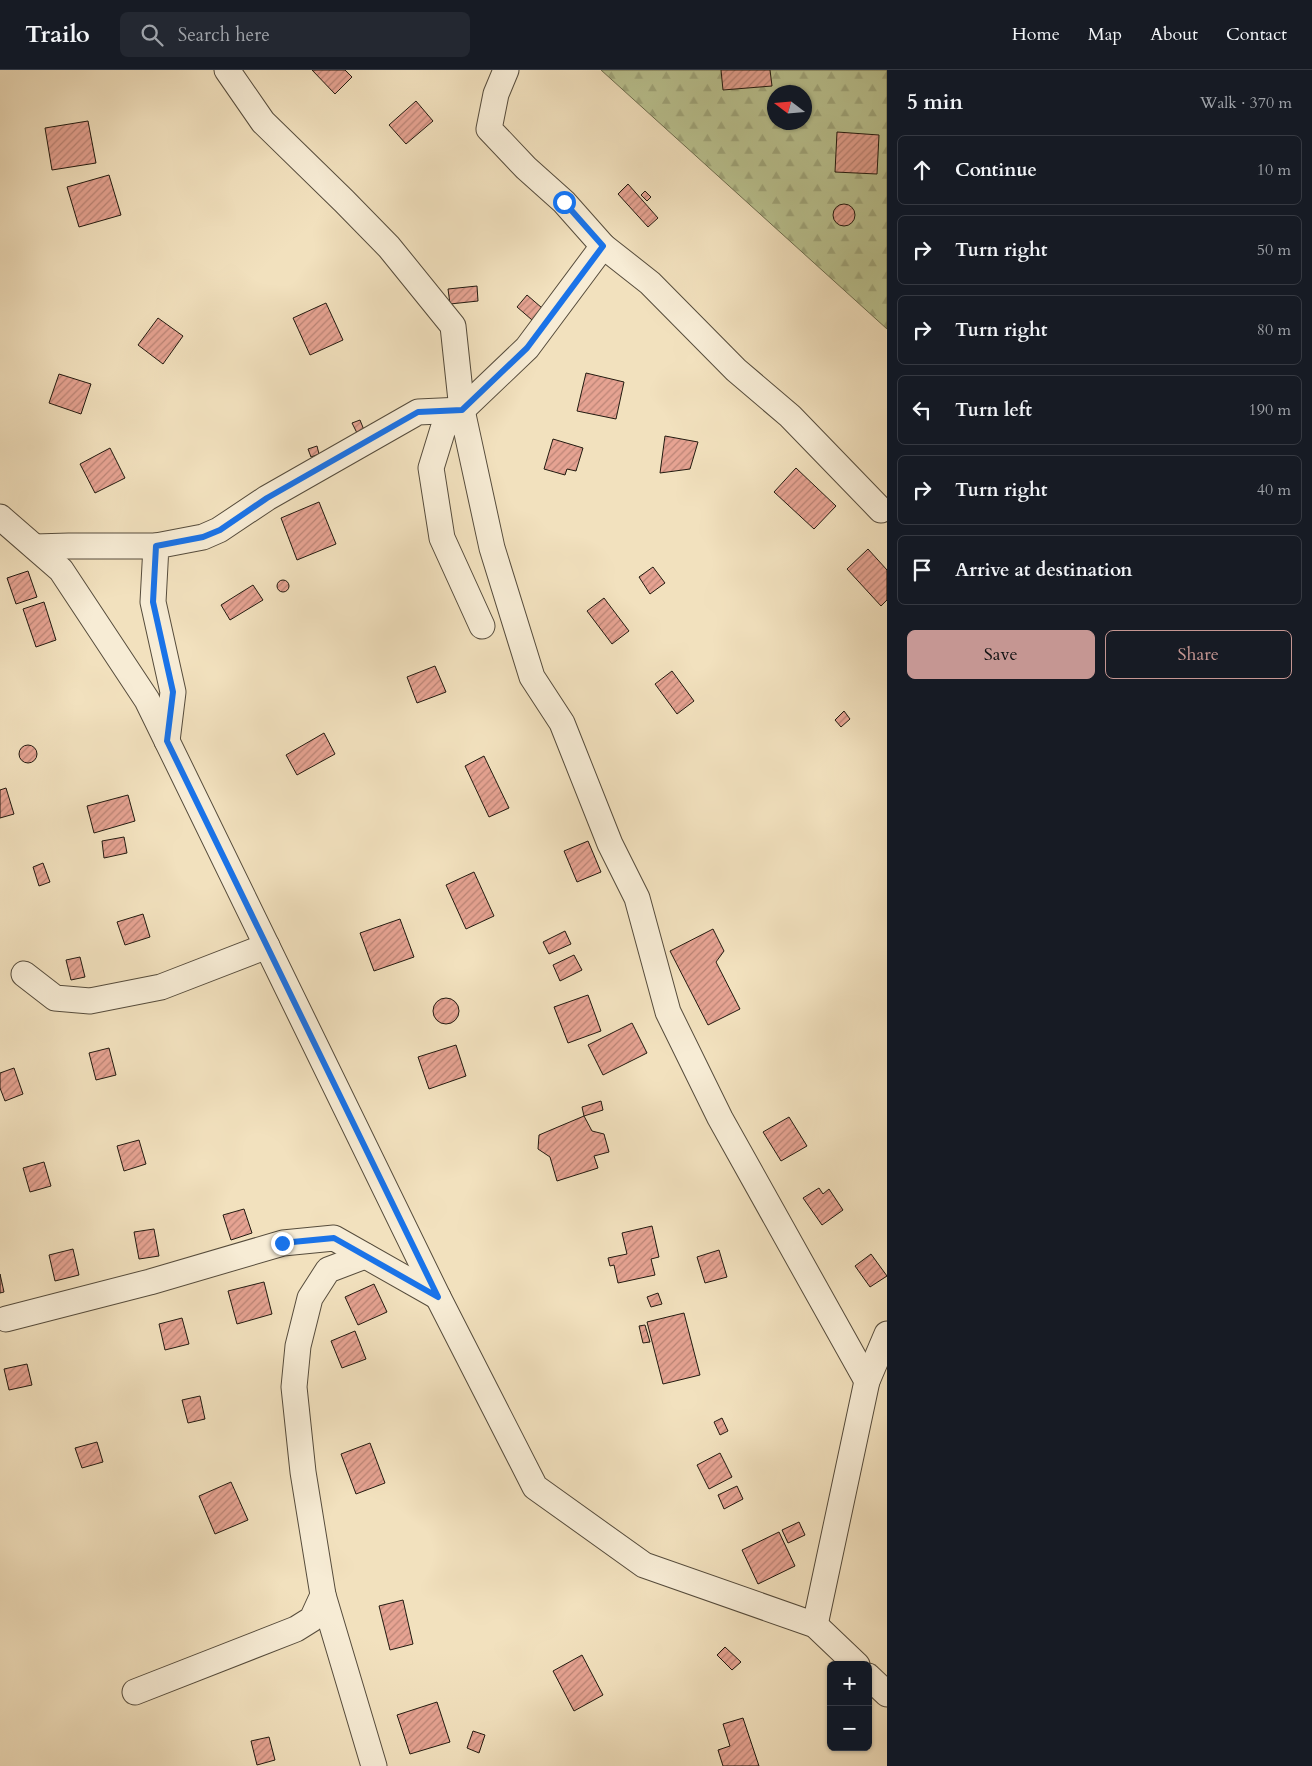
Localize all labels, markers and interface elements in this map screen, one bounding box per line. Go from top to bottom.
search box [120,12,470,57]
text: Trailo [25,18,90,51]
icon: search [138,21,166,49]
text: Search here [178,22,270,48]
text: Home [1012,22,1060,47]
text: Map [1088,22,1122,47]
text: About [1150,22,1198,47]
text: Contact [1226,22,1287,47]
north arrow [767,85,812,130]
text: 5 min [907,88,963,117]
text: Walk · 370 m [1200,92,1292,114]
icon: ahead [908,156,936,184]
text: Continue [955,157,1037,183]
text: 10 m [1257,159,1291,181]
route start [553,191,576,214]
icon: right [908,236,936,264]
text: Turn right [955,237,1047,263]
text: 50 m [1257,239,1291,261]
icon: right [908,316,936,344]
text: Turn right [955,317,1047,343]
text: 80 m [1257,319,1291,341]
icon: left [908,396,936,424]
text: Turn left [955,397,1032,423]
text: 190 m [1249,399,1291,421]
icon: right [908,476,936,504]
text: Turn right [955,477,1047,503]
text: 40 m [1257,479,1291,501]
icon: arrive [908,556,936,584]
text: Arrive at destination [955,557,1132,583]
button: Save [907,630,1095,679]
button: Share [1105,630,1292,679]
route end [271,1232,294,1255]
map controls [827,1661,872,1751]
button: + [827,1661,872,1706]
button: − [827,1706,872,1751]

